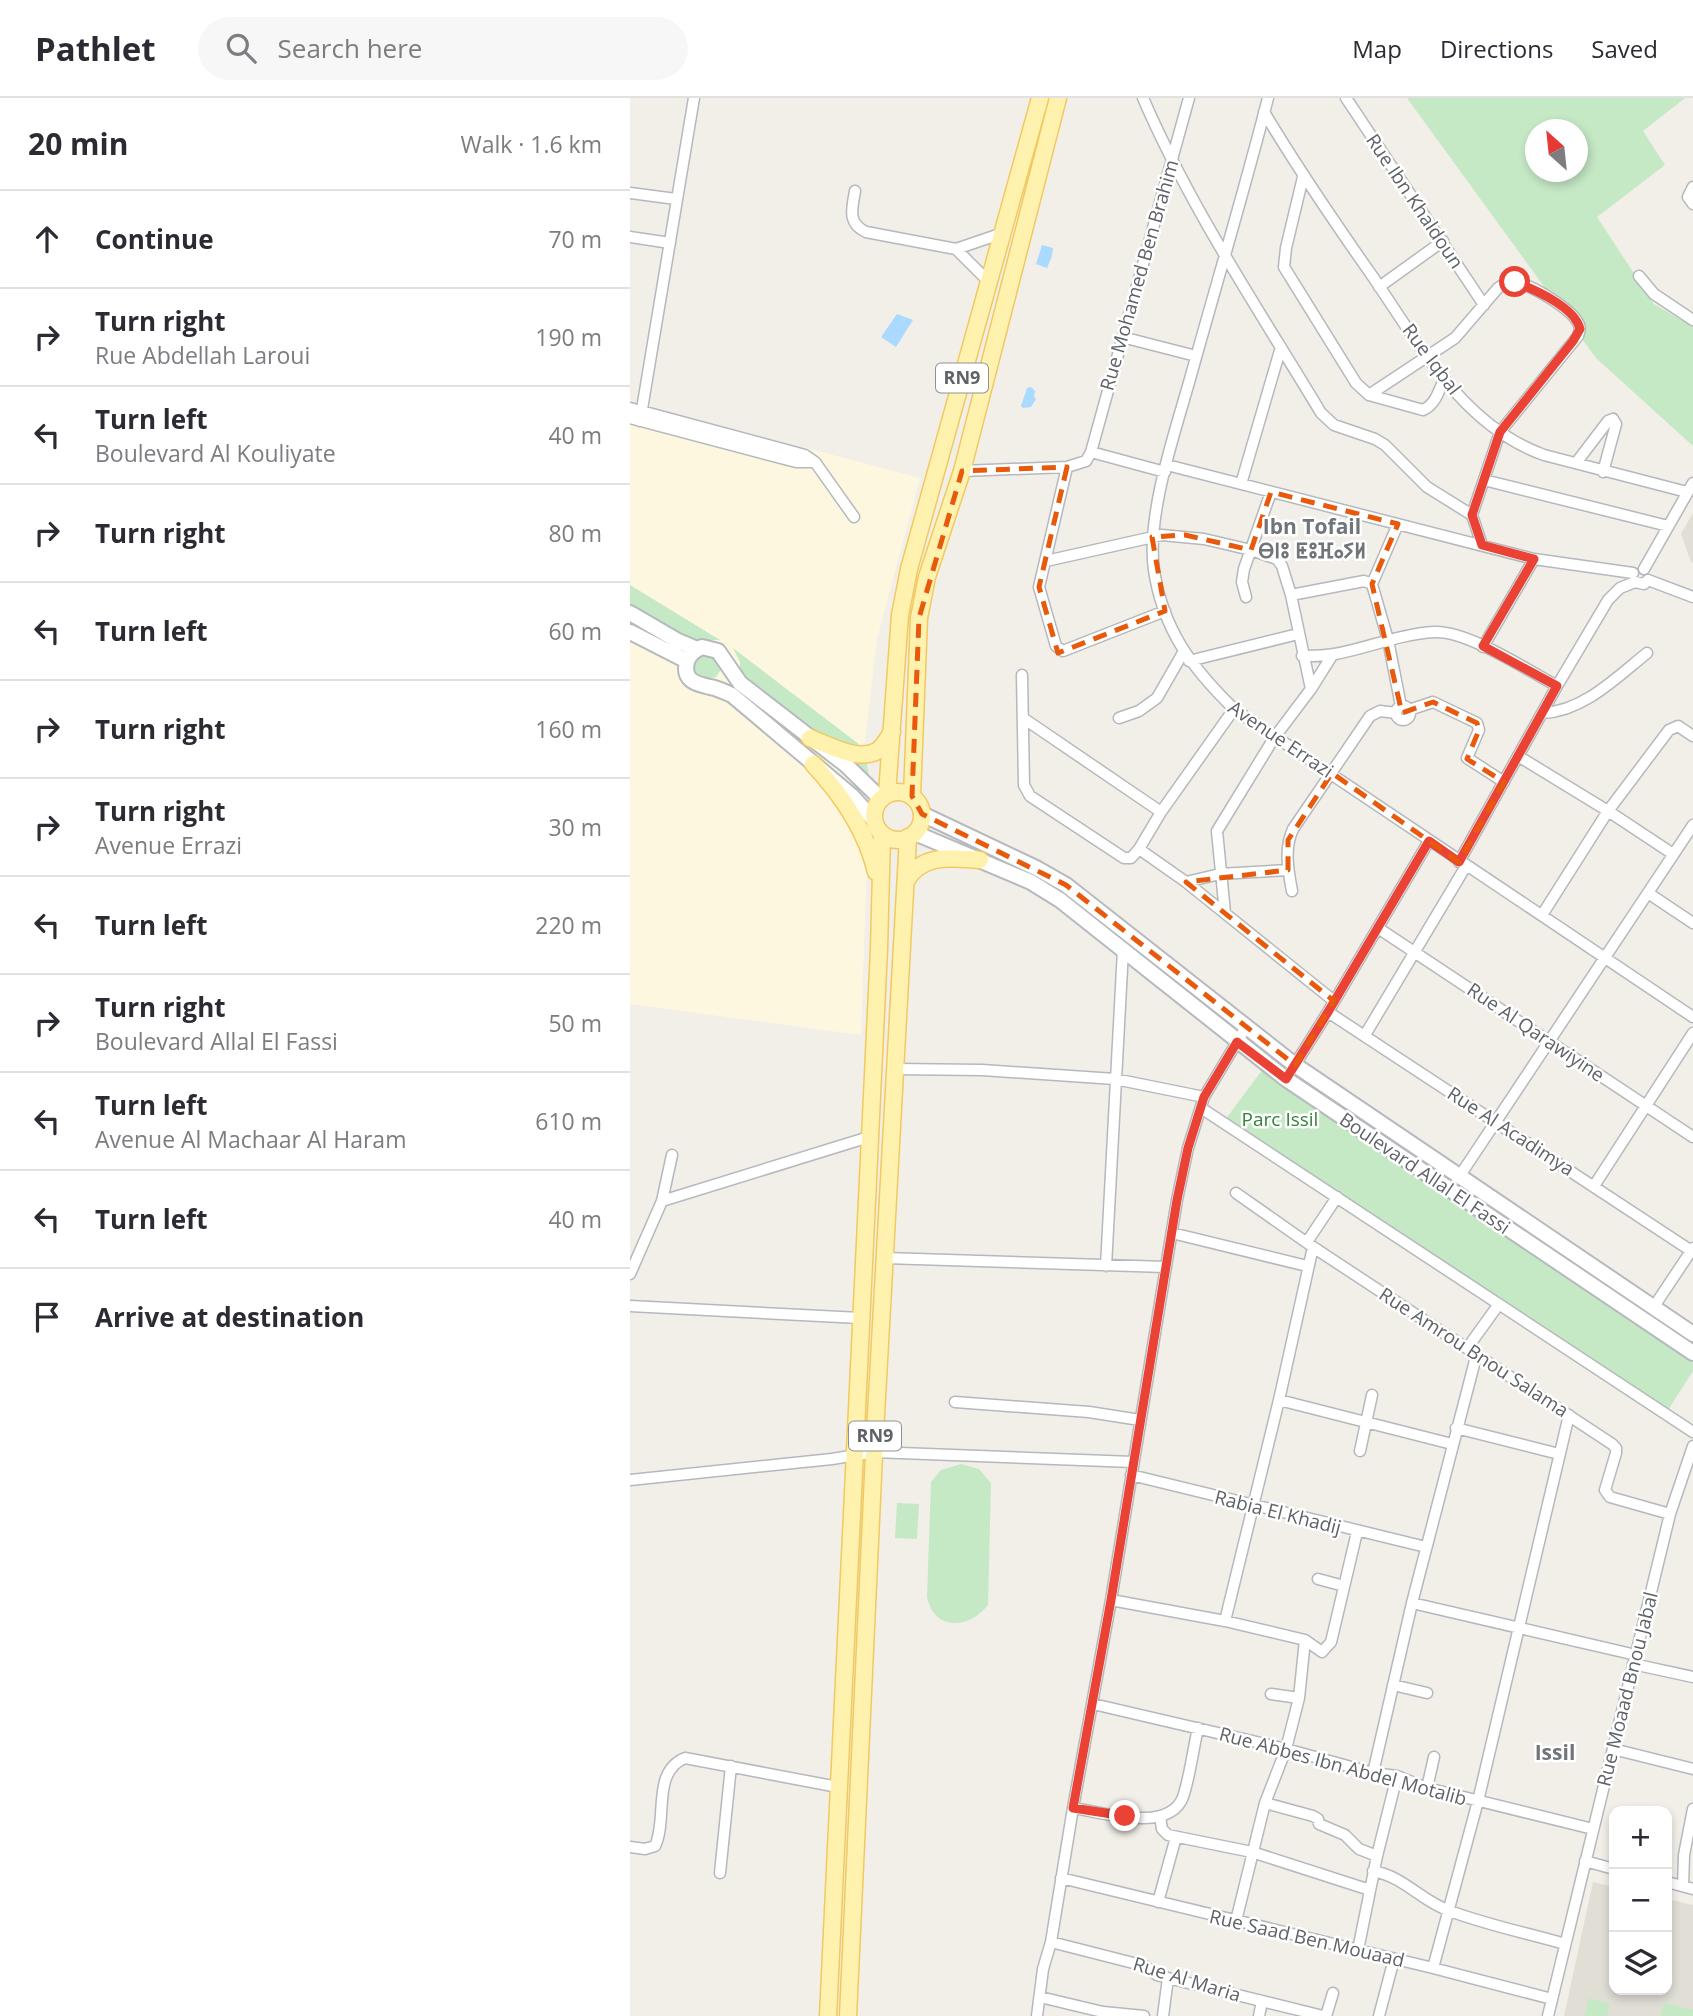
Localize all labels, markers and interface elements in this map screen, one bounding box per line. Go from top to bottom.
search box [198,17,688,80]
text: Pathlet [35,26,156,71]
icon: search [222,29,260,67]
text: Search here [278,30,422,66]
text: Map [1352,32,1402,65]
text: Directions [1440,32,1553,65]
text: Saved [1591,32,1658,65]
north arrow [1525,119,1588,182]
text: 20 min [28,123,128,164]
text: Walk · 1.6 km [460,128,602,160]
street label: Rue Ibn Khaldoun [1360,128,1470,274]
street label: Rue Mohamed Ben Brahim [1094,157,1184,393]
icon: ahead [28,220,66,258]
text: Continue [95,221,214,257]
text: 70 m [548,223,602,255]
route start [1499,266,1530,297]
text: Turn right [95,303,226,339]
icon: right [28,318,66,356]
street label: Rue Iqbal [1397,318,1467,400]
text: 190 m [535,321,602,353]
text: Rue Abdellah Laroui [95,339,310,371]
road number: RN9 [936,364,988,392]
text: Turn left [95,401,207,437]
icon: left [28,416,66,454]
text: 40 m [548,419,602,451]
text: Boulevard Al Kouliyate [95,437,336,469]
district label: Ibn Tofail ⴱⵏⵓ ⵟⵓⴼⴰⵢⵍ [1258,512,1366,564]
icon: right [28,514,66,552]
text: Turn right [95,515,226,551]
text: 80 m [548,517,602,549]
icon: left [28,612,66,650]
text: Turn left [95,613,207,649]
text: 60 m [548,615,602,647]
street label: Avenue Errazi [1223,694,1339,784]
icon: right [28,710,66,748]
text: Turn right [95,711,226,747]
text: 160 m [535,713,602,745]
text: Turn right [95,793,226,829]
icon: right [28,808,66,846]
text: 30 m [548,811,602,843]
text: Avenue Errazi [95,829,242,861]
icon: left [28,906,66,944]
text: Turn left [95,907,207,943]
text: 220 m [535,909,602,941]
street label: Rue Al Qarawiyine [1462,976,1610,1088]
text: Turn right [95,989,226,1025]
icon: right [28,1004,66,1042]
text: 50 m [548,1007,602,1039]
text: Boulevard Allal El Fassi [95,1025,338,1057]
street label: Rue Al Acadimya [1442,1080,1580,1182]
text: Turn left [95,1087,207,1123]
icon: left [28,1102,66,1140]
text: 610 m [535,1105,602,1137]
park label: Parc Issil [1242,1106,1318,1132]
street label: Boulevard Allal El Fassi [1335,1106,1515,1240]
text: Avenue Al Machaar Al Haram [95,1123,406,1155]
icon: left [28,1200,66,1238]
text: Turn left [95,1201,207,1237]
text: 40 m [548,1203,602,1235]
street label: Rue Amrou Bnou Salama [1374,1281,1574,1423]
icon: arrive [28,1298,66,1336]
text: Arrive at destination [95,1299,364,1335]
road number: RN9 [849,1422,901,1450]
street label: Rabia El Khadij [1212,1484,1344,1540]
street label: Rue Moaad Bnou Jabal [1590,1589,1664,1789]
street label: Rue Abbes Ibn Abdel Motalib [1216,1720,1470,1812]
district label: Issil [1535,1738,1575,1766]
route end [1109,1800,1140,1831]
map controls [1609,1806,1672,1995]
button: + [1609,1806,1672,1869]
button: − [1609,1869,1672,1932]
street label: Rue Saad Ben Mouaad [1207,1903,1407,1973]
button: layers [1609,1932,1672,1995]
street label: Rue Al Maria [1130,1950,1244,2008]

